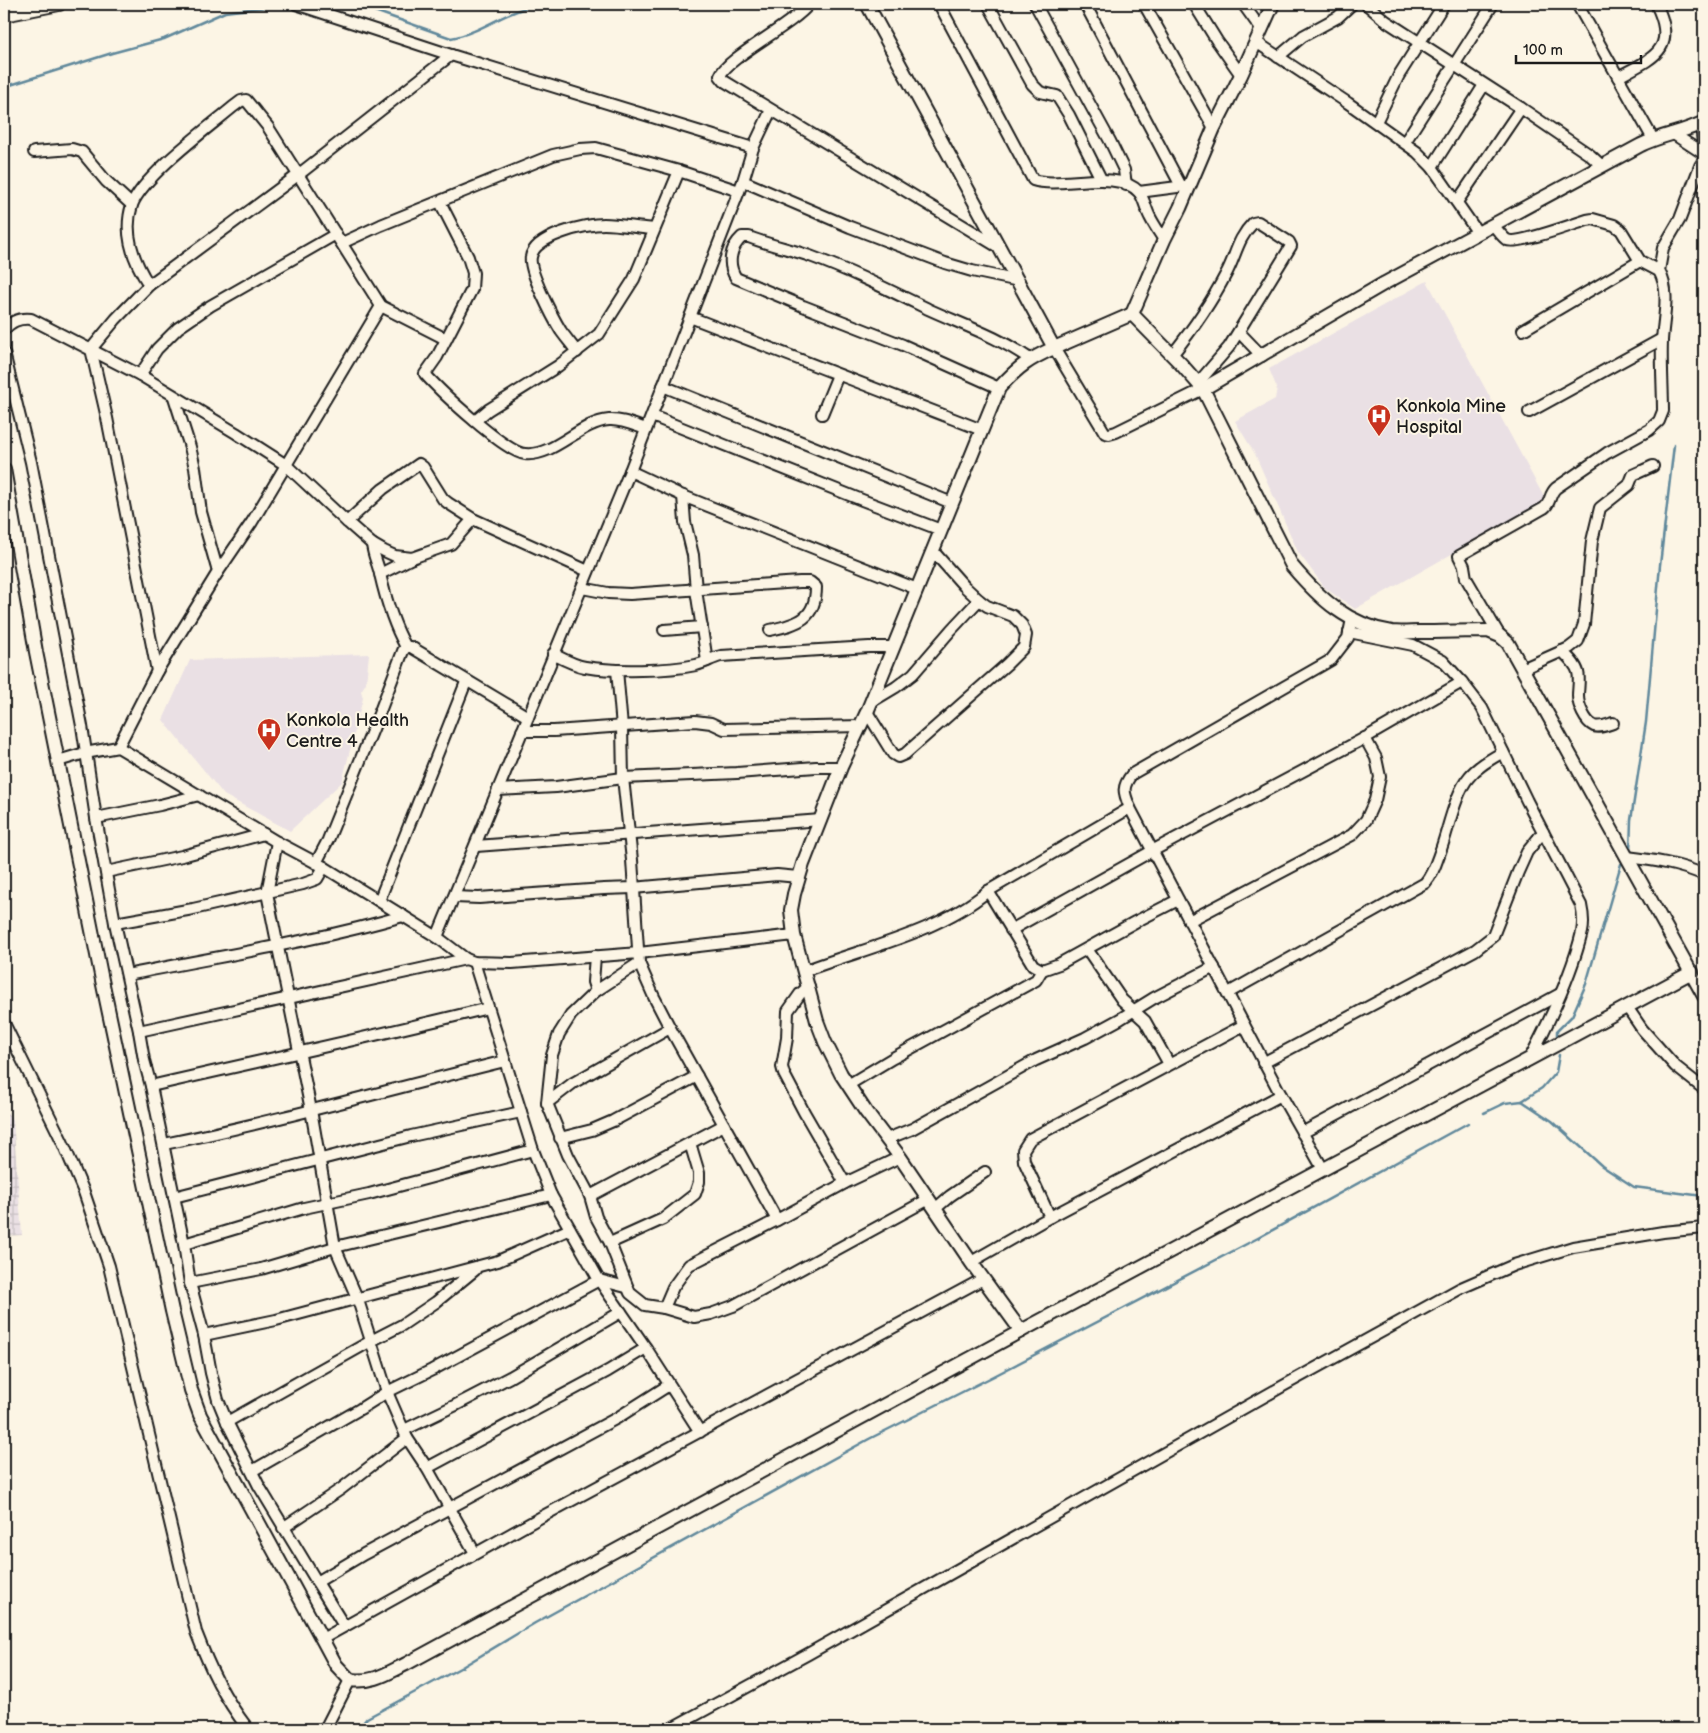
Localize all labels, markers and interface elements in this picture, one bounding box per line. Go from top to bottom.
scale bar [1516,32,1640,64]
text: 100 m [1523,41,1563,60]
place label: Konkola Mine Hospital [1396,396,1506,438]
hospital icon: Konkola Mine Hospital [1366,403,1392,437]
place label: Konkola Health Centre 4 [286,710,409,752]
hospital icon: Konkola Health Centre 4 [256,717,282,751]

